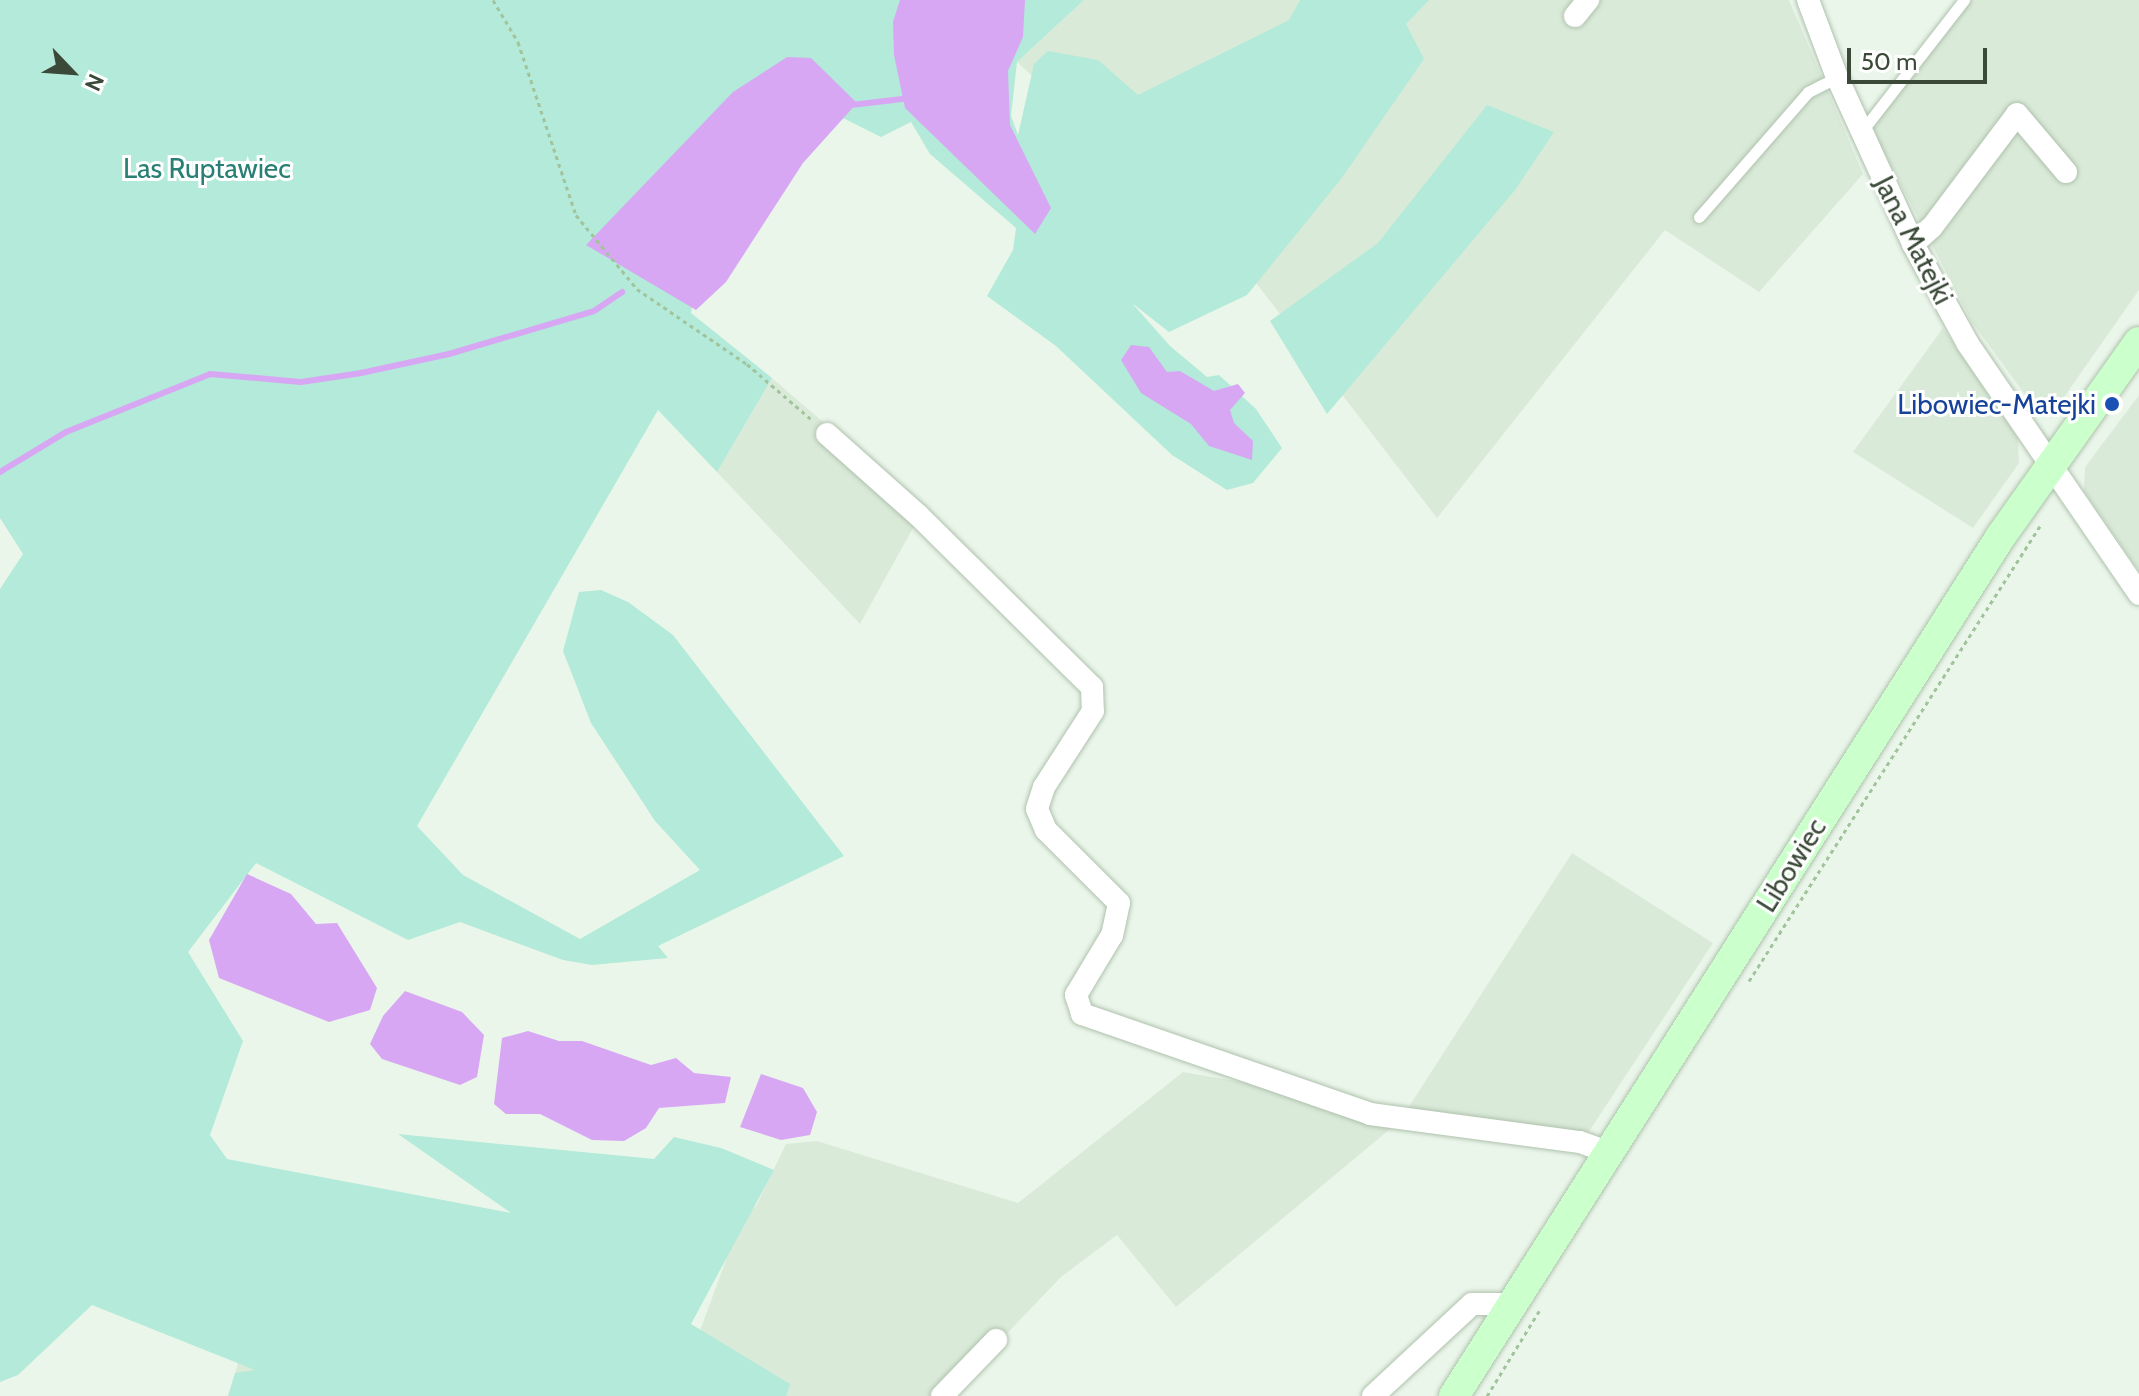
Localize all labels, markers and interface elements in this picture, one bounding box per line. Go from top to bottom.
north arrow [32,32,112,112]
scale bar [1851,32,1991,82]
text: 50 m [1861,47,1917,76]
text: N [79,70,110,95]
park label: Las Ruptawiec [123,151,291,185]
street label: Jana Matejki [1867,170,1961,310]
place label: Libowiec-Matejki [1897,387,2096,421]
marker: Libowiec-Matejki [2103,395,2121,413]
street label: Libowiec [1749,812,1833,918]

